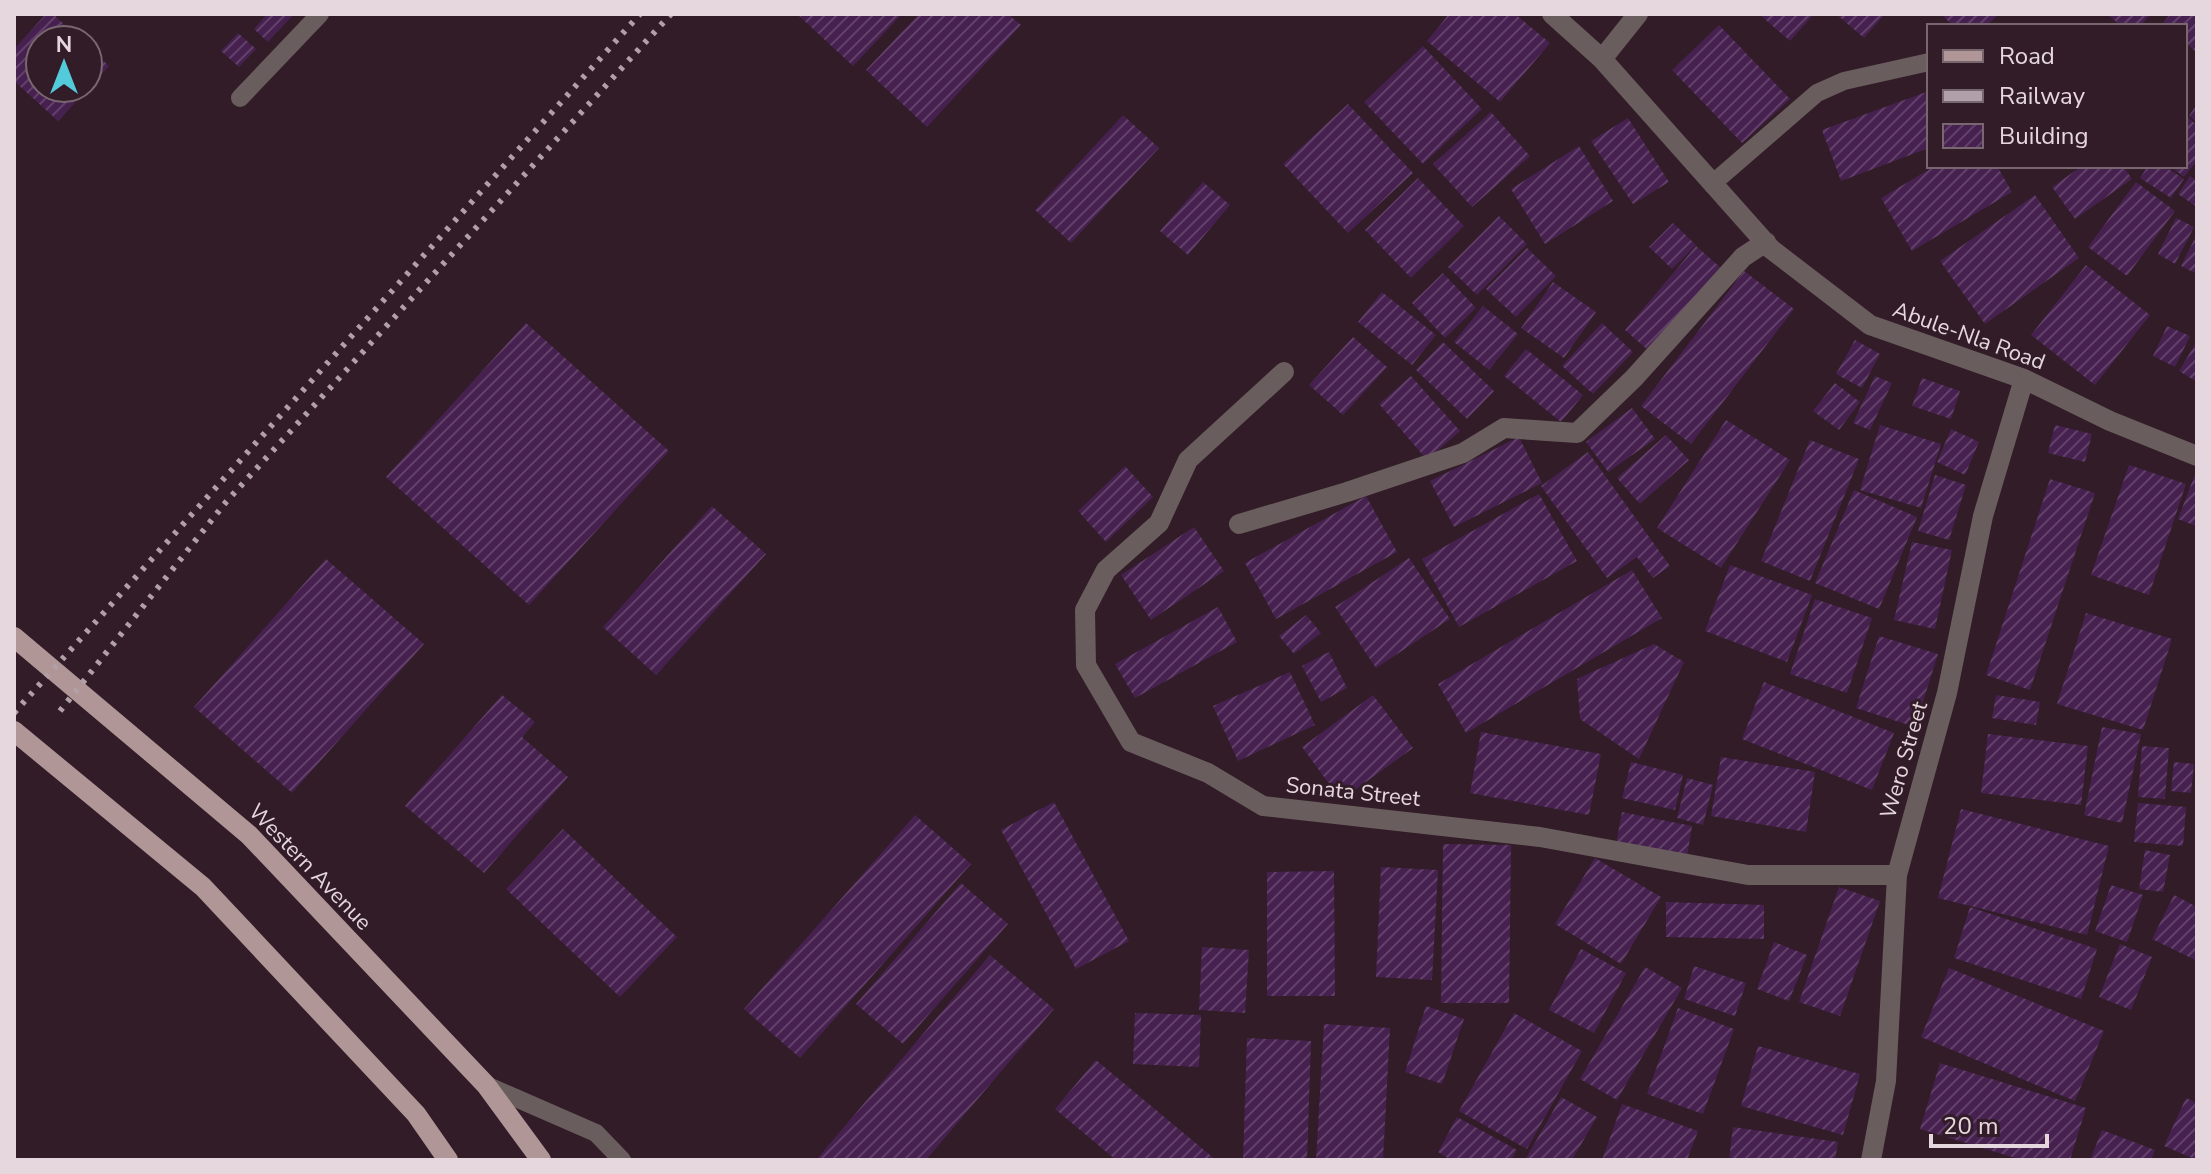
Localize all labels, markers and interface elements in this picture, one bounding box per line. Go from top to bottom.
north arrow [24,24,104,104]
legend [1927,24,2187,168]
text: N [56,30,72,60]
text: Road [1999,40,2055,72]
text: Railway [1999,80,2086,112]
text: Building [1999,120,2089,152]
street label: Abule-Nla Road [1889,295,2049,377]
street label: Wero Street [1873,698,1935,822]
street label: Sonata Street [1284,770,1422,814]
street label: Western Avenue [242,797,378,937]
scale bar [1931,1098,2047,1148]
text: 20 m [1943,1110,1999,1142]

